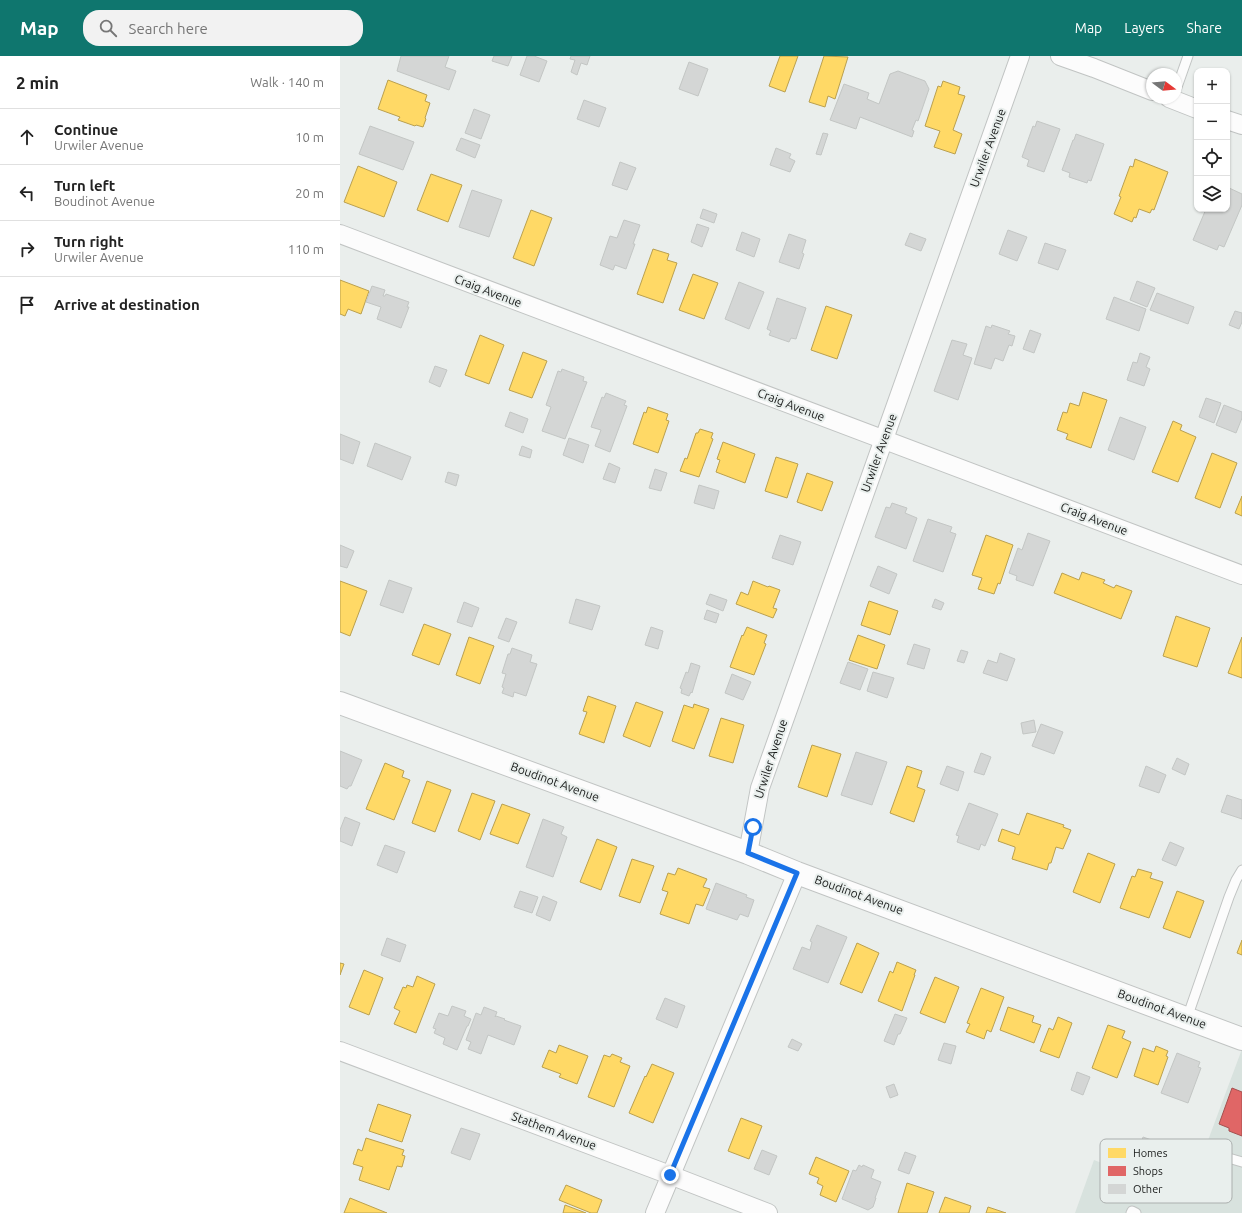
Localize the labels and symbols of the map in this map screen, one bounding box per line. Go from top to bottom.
north arrow [1146,68,1182,104]
street label: Urwiler Avenue [967,107,1008,189]
street label: Craig Avenue [453,272,524,309]
street label: Craig Avenue [756,386,827,423]
street label: Urwiler Avenue [858,412,899,494]
street label: Craig Avenue [1059,500,1130,537]
street label: Urwiler Avenue [752,718,789,800]
street label: Boudinot Avenue [509,759,601,804]
route start [744,818,762,836]
street label: Boudinot Avenue [813,872,905,917]
street label: Boudinot Avenue [1116,986,1208,1031]
street label: Stathem Avenue [510,1109,598,1152]
legend [1100,1139,1232,1203]
text: Homes [1133,1147,1168,1159]
text: Shops [1133,1165,1163,1177]
route end [661,1166,679,1184]
text: Other [1133,1183,1163,1195]

